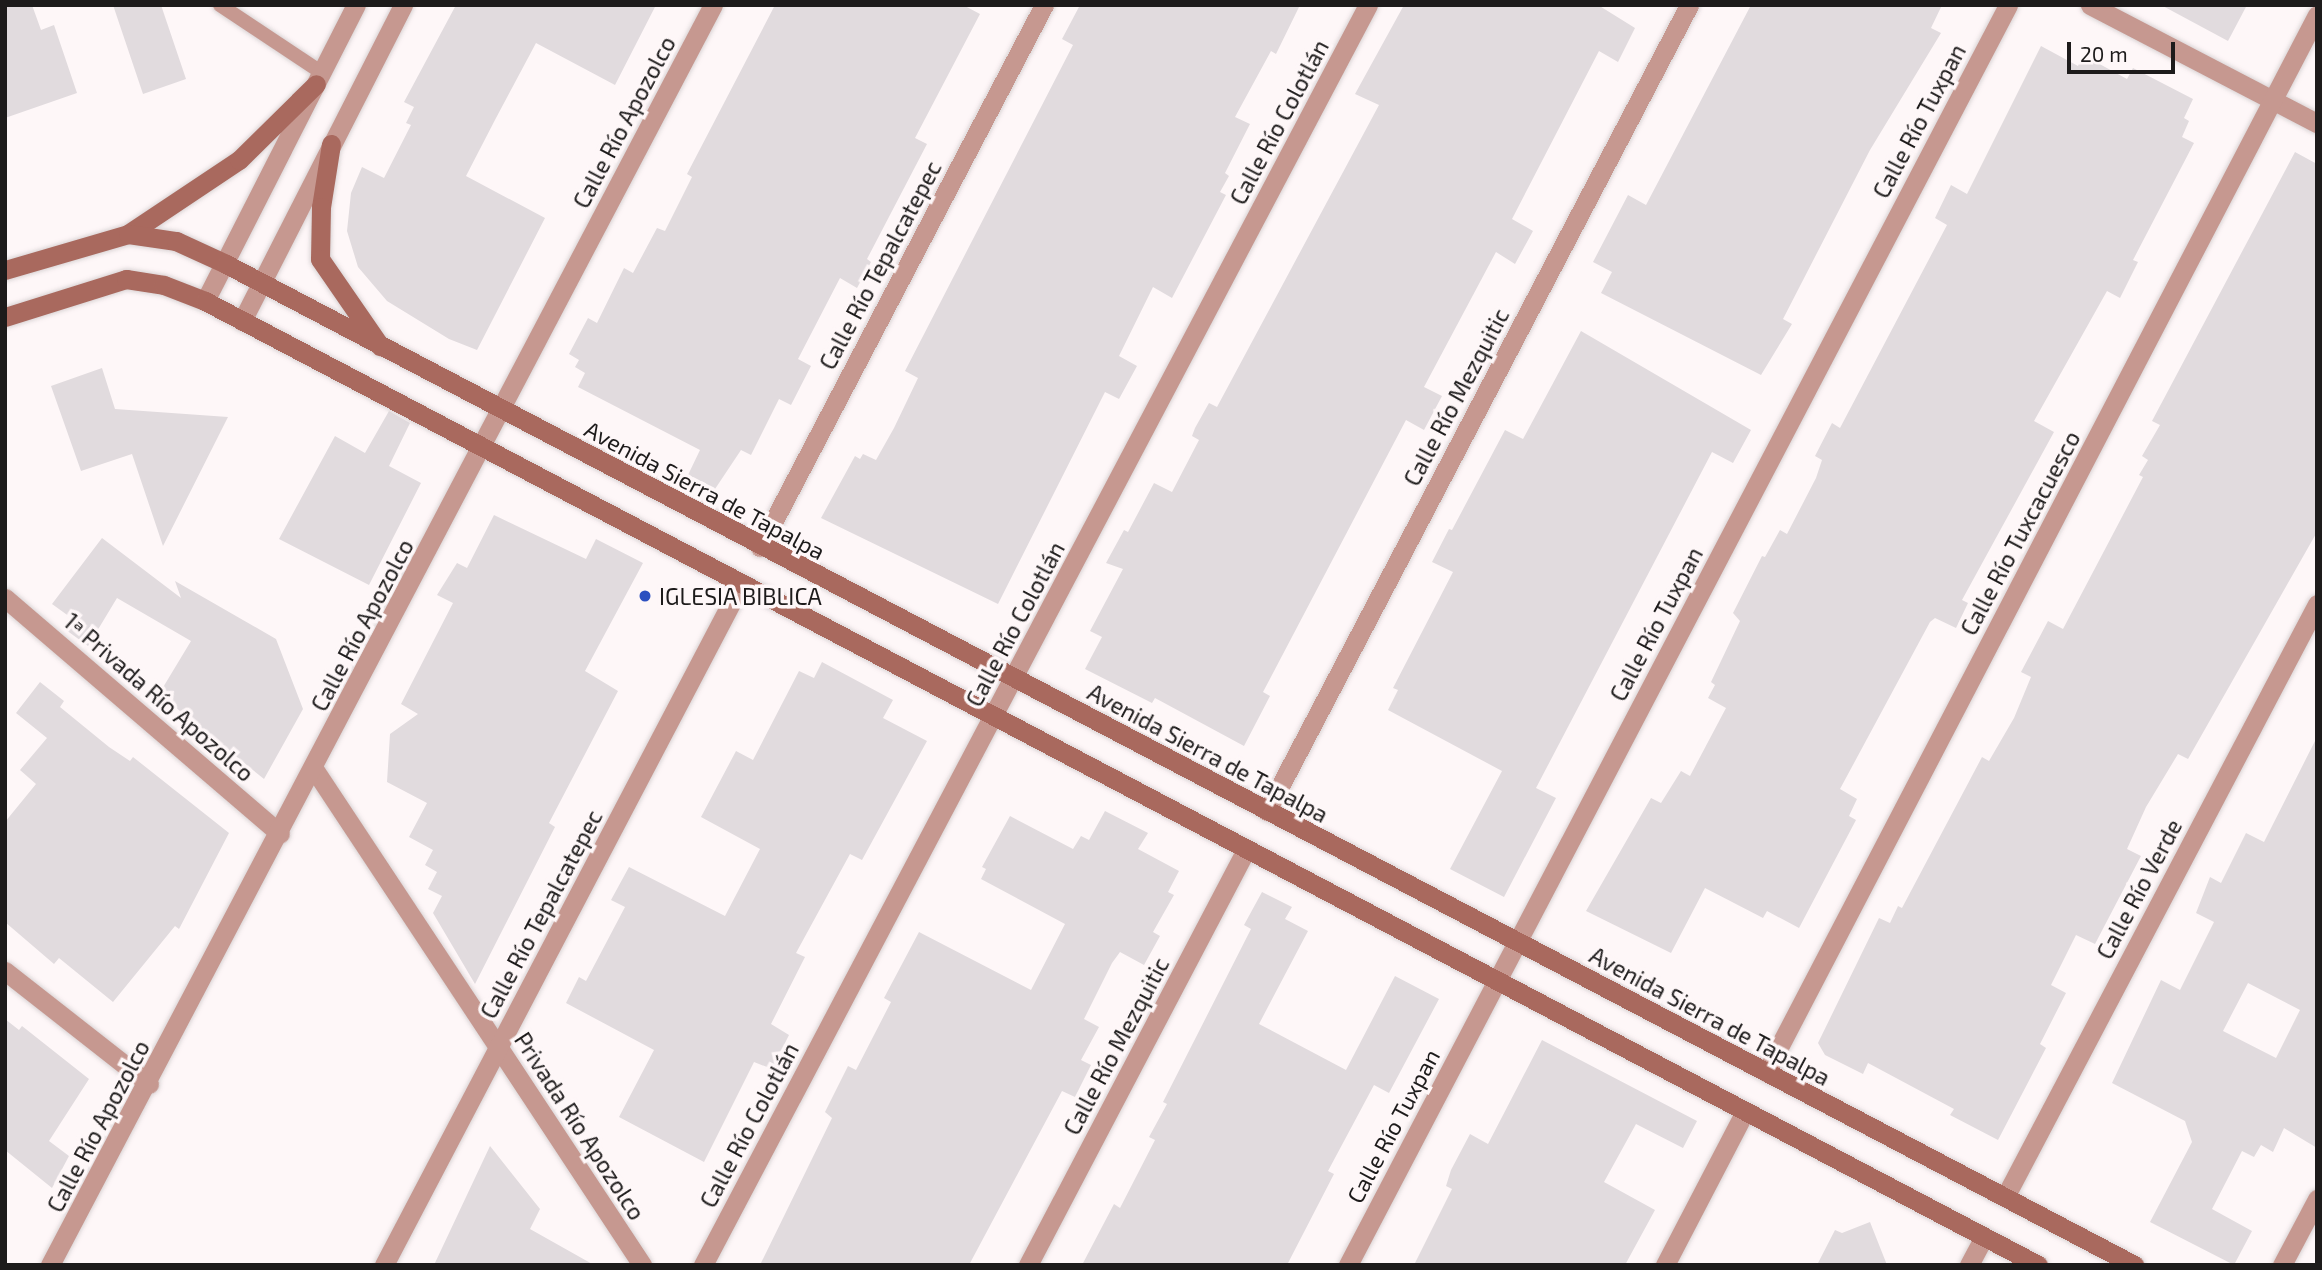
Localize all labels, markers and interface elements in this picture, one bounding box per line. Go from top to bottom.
scale bar [2070,28,2178,72]
street label: Calle Río Apozolco [567,31,681,213]
street label: Calle Río Colotlán [1224,35,1334,209]
street label: Calle Río Tuxpan [1867,39,1971,203]
text: 20 m [2080,41,2128,66]
street label: Calle Río Tepalcatepec [813,156,947,374]
street label: Calle Río Mezquitic [1398,304,1514,490]
street label: Avenida Sierra de Tapalpa [580,415,830,565]
street label: Calle Río Tuxcacuesco [1954,426,2086,640]
street label: Calle Río Apozolco [305,534,419,716]
street label: Calle Río Colotlán [960,537,1070,711]
street label: Calle Río Tuxpan [1604,542,1708,706]
place label: IGLESIA BIBLICA [659,582,822,610]
marker: IGLESIA BIBLICA [637,588,653,604]
street label: 1ª Privada Río Apozolco [58,607,260,787]
street label: Avenida Sierra de Tapalpa [1083,678,1333,828]
street label: Calle Río Tepalcatepec [474,805,608,1023]
street label: Calle Río Verde [2090,814,2188,964]
street label: Avenida Sierra de Tapalpa [1585,941,1835,1091]
street label: Calle Río Mezquitic [1058,953,1174,1139]
street label: Privada Río Apozolco [509,1027,651,1225]
street label: Calle Río Apozolco [41,1035,155,1217]
street label: Calle Río Colotlán [694,1038,804,1212]
street label: Calle Río Tuxpan [1341,1044,1445,1208]

